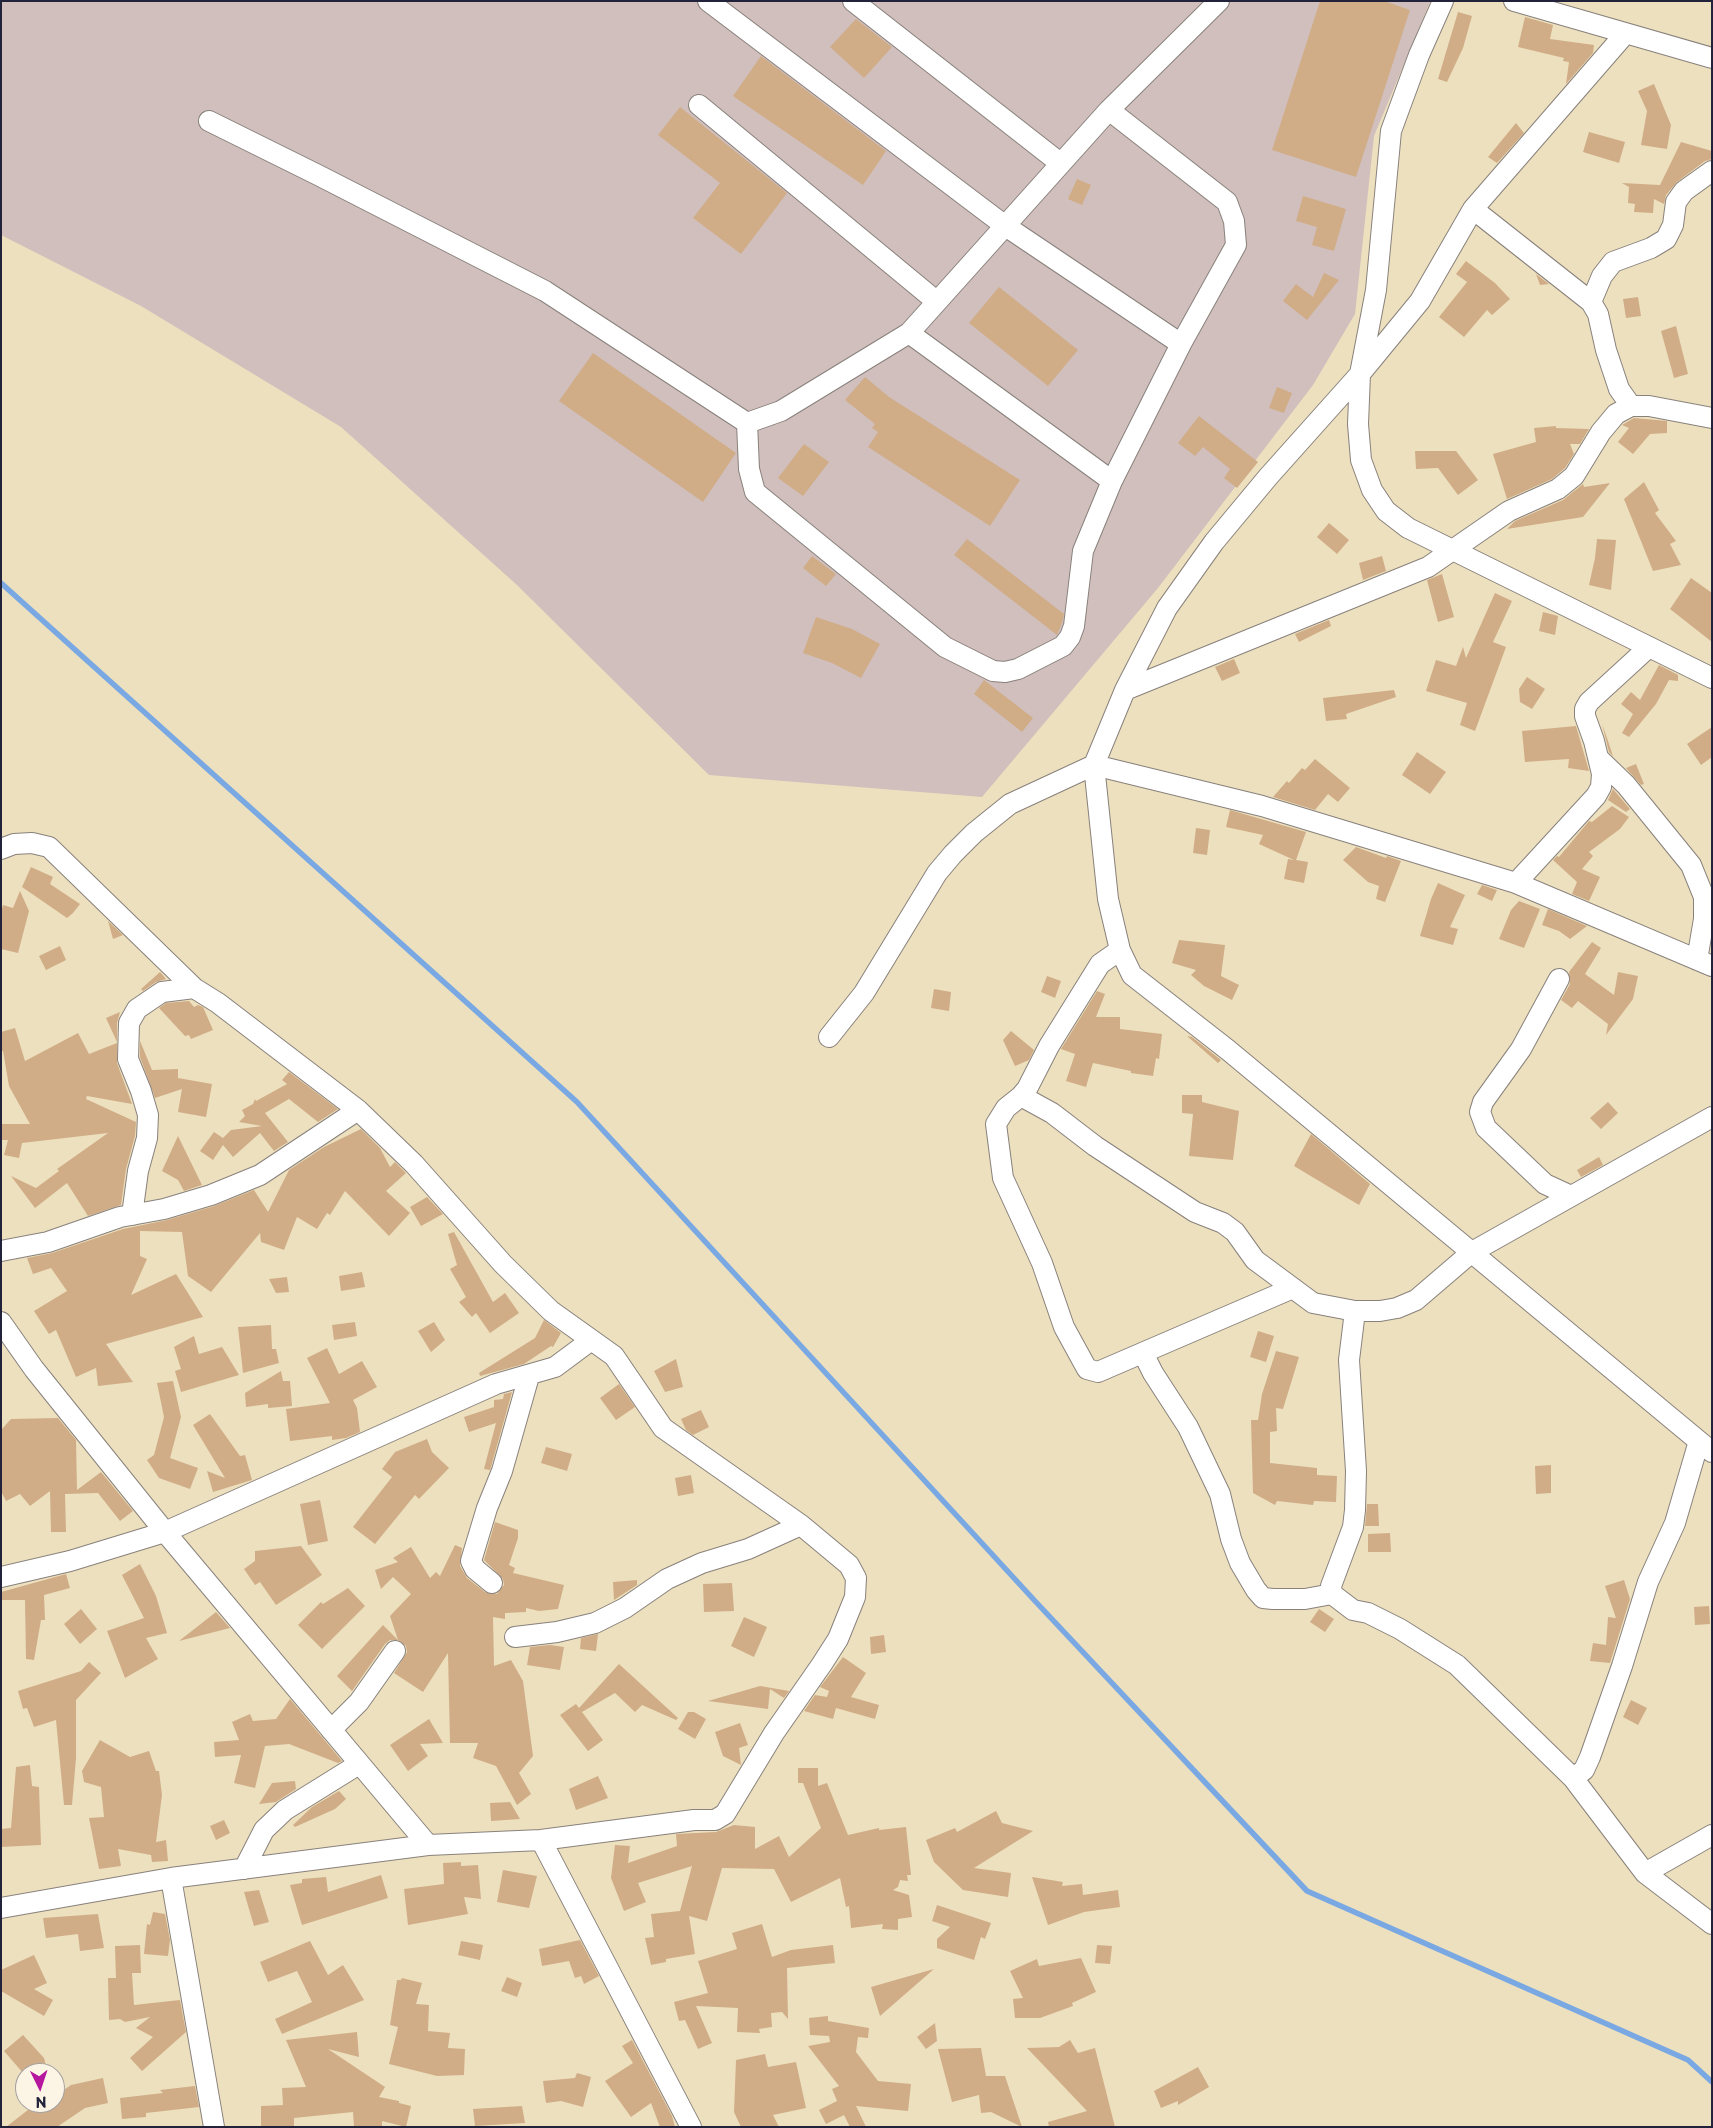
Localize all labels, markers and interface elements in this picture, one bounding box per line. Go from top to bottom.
north arrow [15,2063,65,2113]
text: N [35,2092,47,2113]

